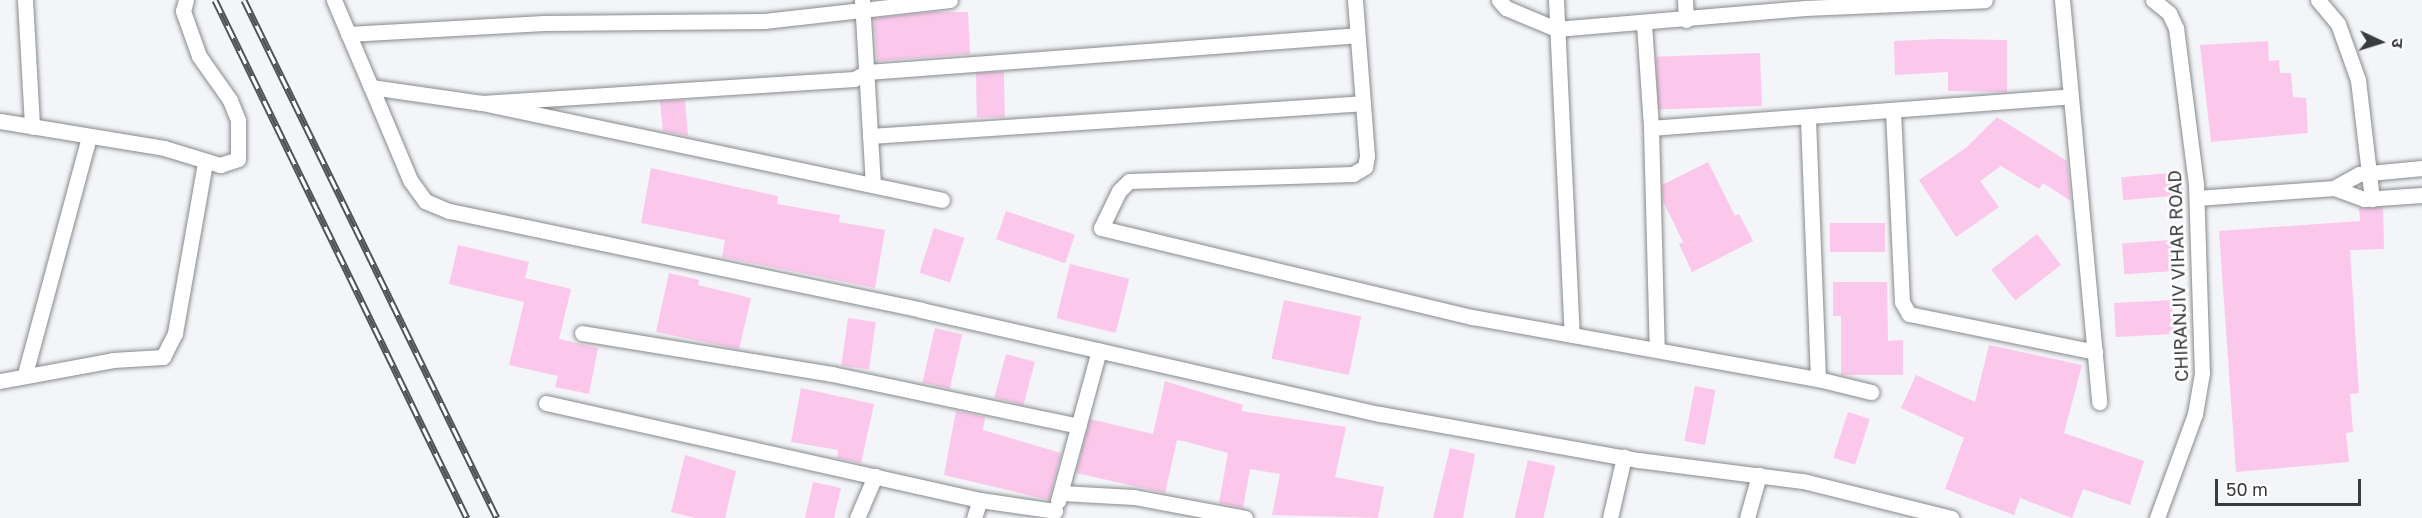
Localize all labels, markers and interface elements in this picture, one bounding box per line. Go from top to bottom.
north arrow [2350,12,2410,72]
text: उ [2388,38,2408,49]
street label: CHIRANJIV VIHAR ROAD [2164,170,2192,382]
scale bar [2218,467,2364,505]
text: 50 m [2226,478,2268,500]

